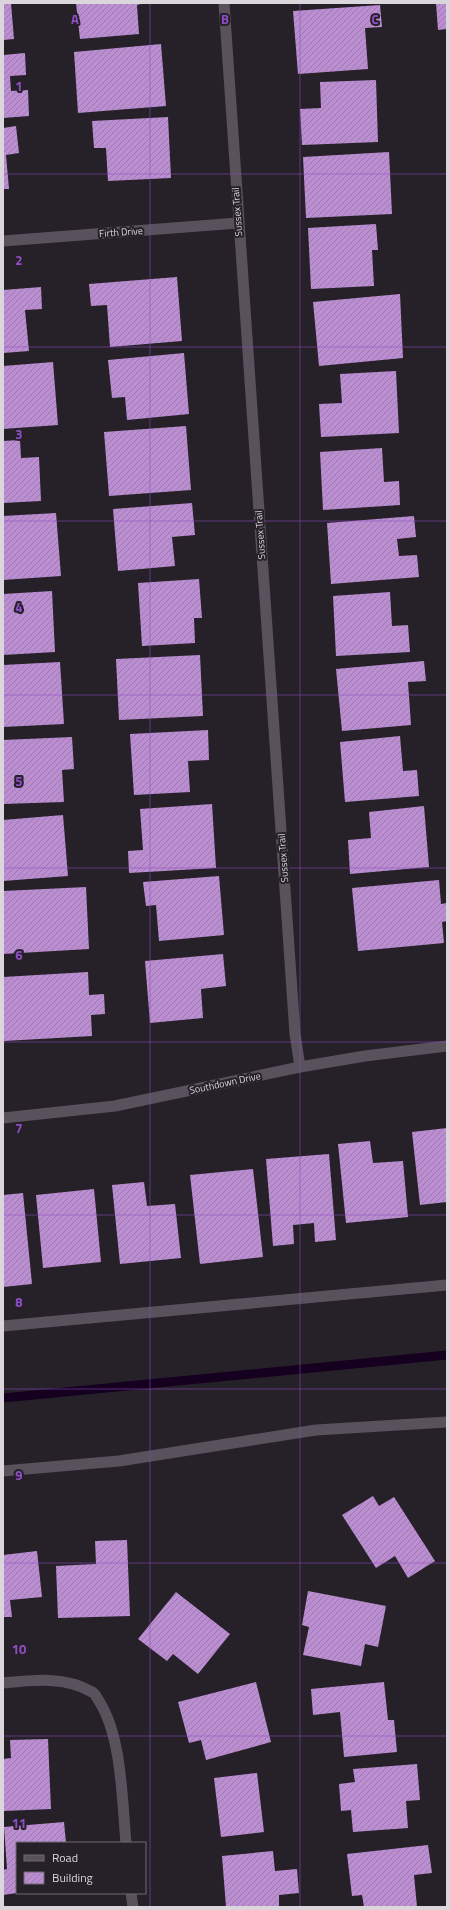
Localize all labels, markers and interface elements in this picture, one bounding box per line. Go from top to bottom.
text: A [71,9,79,29]
text: B [221,9,229,29]
text: C [371,9,379,29]
text: 1 [15,76,23,96]
street label: Sussex Trail [228,187,246,237]
street label: Firth Drive [99,223,143,241]
text: 2 [15,250,23,270]
text: 3 [15,424,23,444]
street label: Sussex Trail [251,510,269,560]
text: 4 [15,597,23,617]
text: 5 [15,771,23,791]
street label: Sussex Trail [274,833,292,883]
text: 6 [15,945,23,965]
street label: Southdown Drive [188,1068,262,1098]
text: 7 [15,1118,23,1138]
text: 8 [15,1292,23,1312]
text: 9 [15,1465,23,1485]
text: 10 [12,1639,26,1659]
text: 11 [12,1813,26,1833]
legend [16,1842,146,1894]
text: Road [52,1848,78,1867]
text: Building [52,1868,93,1887]

